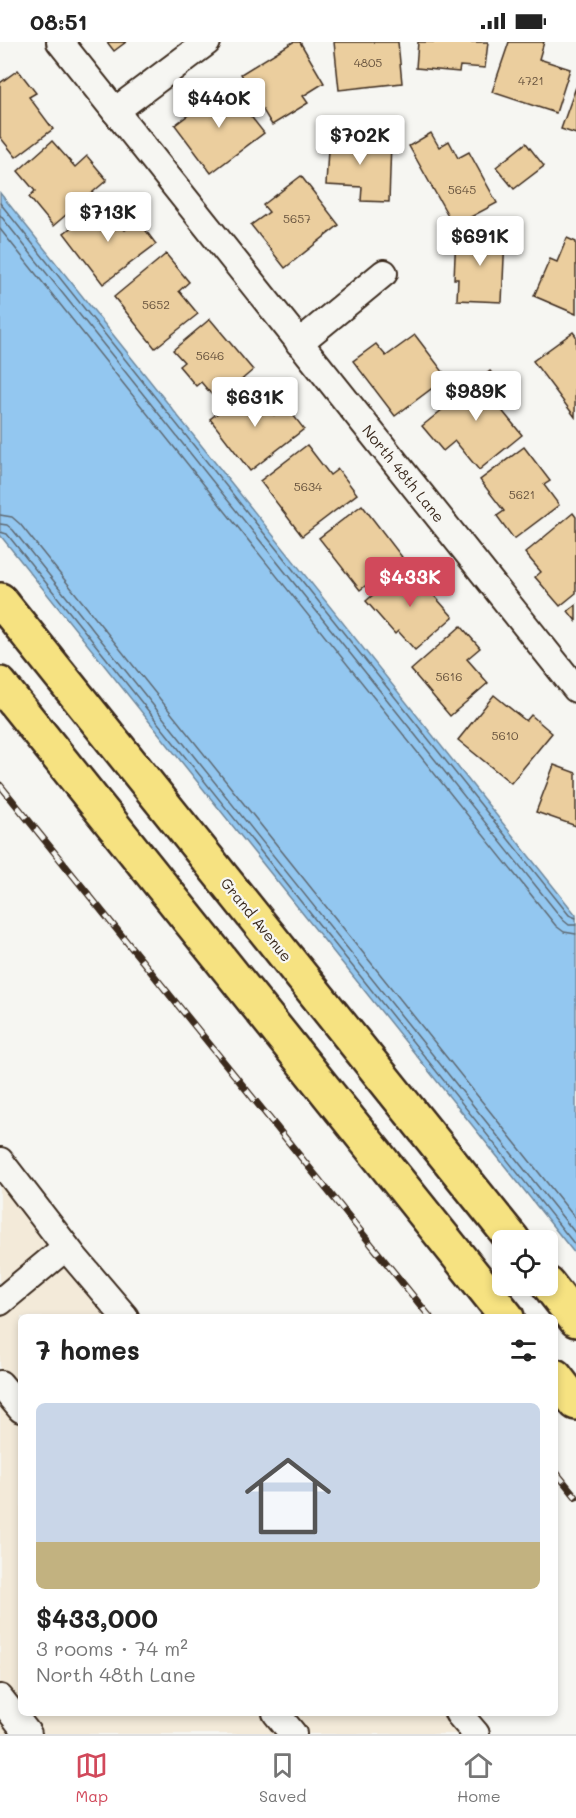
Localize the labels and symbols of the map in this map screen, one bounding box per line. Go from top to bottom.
house number: 4805 [354,54,382,70]
house number: 4721 [518,72,544,88]
pin: $440K [177,78,261,129]
pin: $702K [318,115,402,166]
house number: 5645 [448,181,476,197]
pin: $713K [66,192,150,243]
house number: 5657 [283,210,311,226]
pin: $691K [438,216,522,267]
house number: 5652 [142,296,170,312]
house number: 5646 [196,347,224,363]
pin: $989K [434,371,518,422]
pin: $631K [213,377,297,428]
street label: North 48th Lane [358,420,449,526]
house number: 5634 [294,478,322,494]
house number: 5621 [509,486,535,502]
pin: $433K [368,557,452,608]
house number: 5616 [436,668,462,684]
house number: 5610 [491,727,519,743]
street label: Grand Avenue [217,873,297,965]

